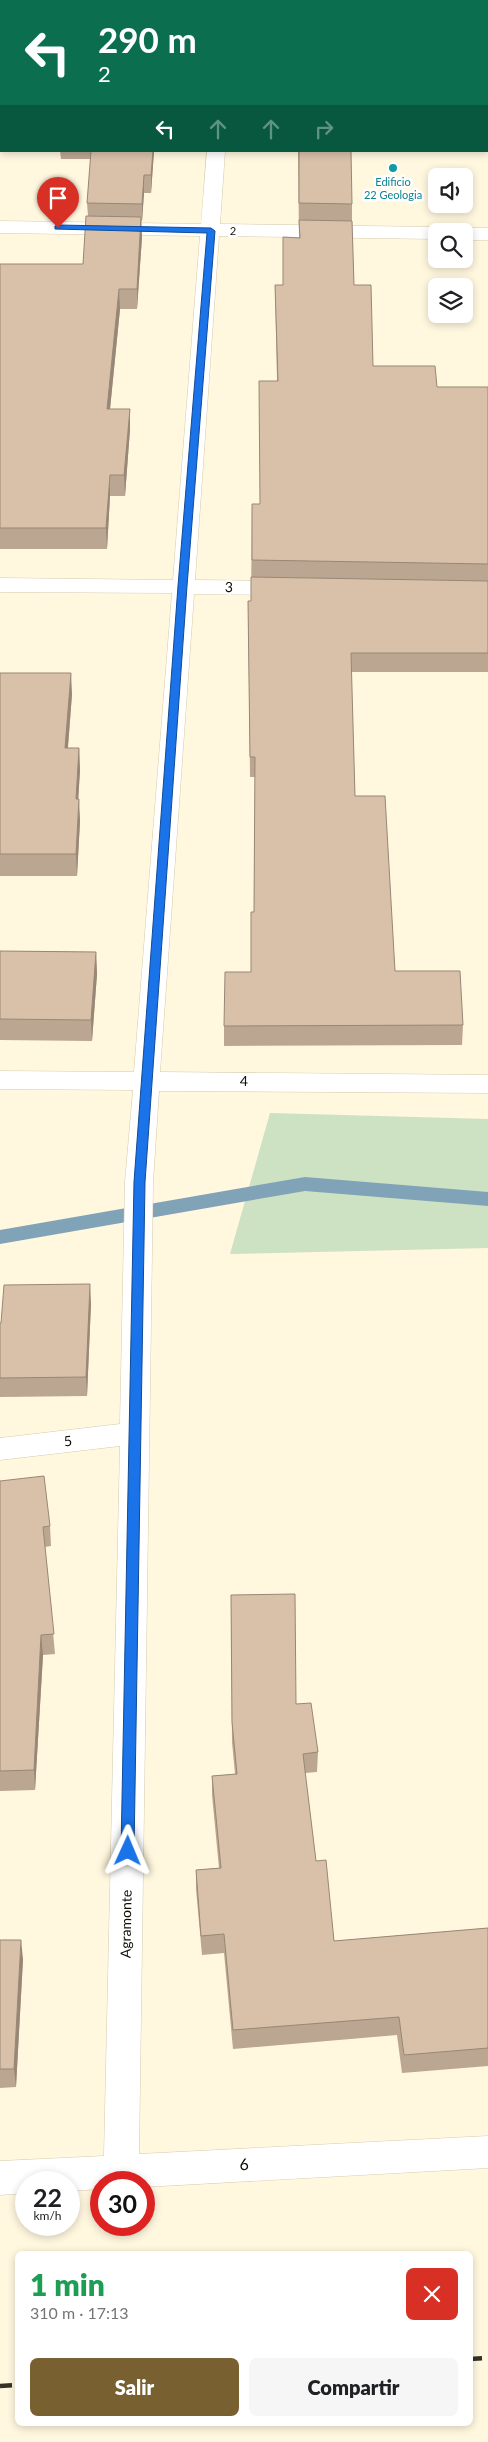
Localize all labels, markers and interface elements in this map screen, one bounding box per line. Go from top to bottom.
text: 290 m [98,18,197,60]
icon: left [15,20,80,85]
text: 2 [98,60,111,87]
icon: left [151,115,179,143]
icon: ahead [204,115,232,143]
icon: ahead [257,115,285,143]
icon: right [310,115,338,143]
marker: Edificio 22 Geologia [387,162,399,174]
map controls [428,168,473,323]
button: sound [428,168,473,213]
place label: Edificio 22 Geologia [364,175,422,201]
pin [37,177,79,228]
icon: arrive [44,184,72,212]
button: search [428,223,473,268]
street label: 2 [230,224,236,237]
button: layers [428,278,473,323]
street label: 3 [225,578,233,595]
street label: 4 [240,1072,248,1089]
street label: 5 [63,1432,73,1449]
position arrow [101,1824,153,1876]
street label: Agramonte [116,1890,135,1958]
street label: 6 [239,2154,249,2173]
speed limit sign: 30 [90,2171,155,2236]
text: 22 [33,2182,62,2212]
text: km/h [33,2208,62,2223]
text: 1 min [30,2266,105,2302]
button: close [406,2268,458,2320]
text: 310 m · 17:13 [30,2303,129,2322]
button: Salir [30,2358,239,2416]
button: Compartir [249,2358,458,2416]

